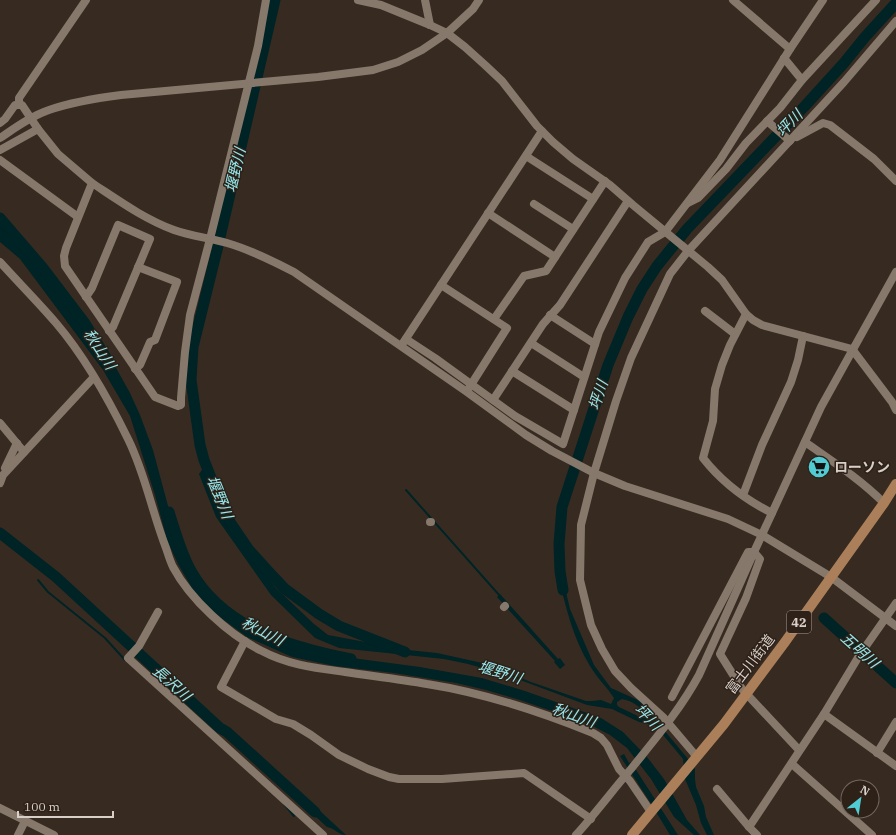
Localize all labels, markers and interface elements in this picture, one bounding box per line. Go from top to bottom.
water label: 坪川 [772,104,808,140]
water label: 堰野川 [221,144,250,194]
water label: 秋山川 [80,325,121,375]
water label: 坪川 [584,376,612,412]
supermarket icon: ローソン [806,454,832,480]
place label: ローソン [834,458,890,476]
water label: 堰野川 [203,473,238,523]
road number: 42 [787,611,811,633]
water label: 秋山川 [239,612,289,651]
water label: 五明川 [837,628,885,673]
street label: 富士川街道 [722,631,778,697]
water label: 堰野川 [476,656,526,688]
water label: 長沢川 [149,661,197,706]
water label: 秋山川 [550,699,600,732]
water label: 坪川 [631,700,667,736]
north arrow [840,779,880,819]
text: N [858,782,873,799]
scale bar [18,793,113,819]
text: 100 m [24,799,60,814]

